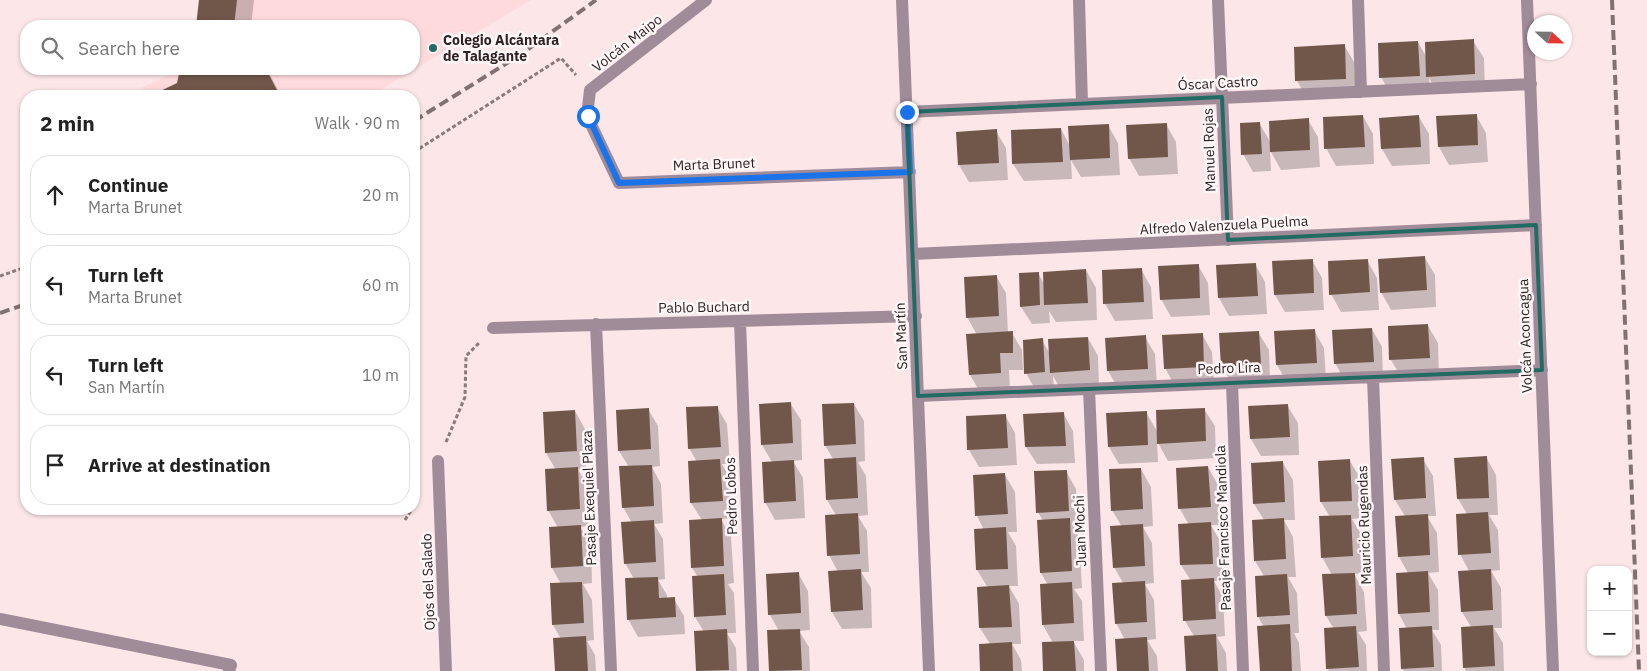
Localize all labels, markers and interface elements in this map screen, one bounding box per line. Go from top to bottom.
street label: Volcán Maipo [588,10,666,76]
north arrow [1527,15,1572,60]
search box [20,20,420,75]
place label: Colegio Alcántara de Talagante [443,31,559,65]
icon: search [38,34,66,62]
text: Search here [78,36,180,60]
marker: Colegio Alcántara de Talagante [427,42,439,54]
street label: Óscar Castro [1177,71,1259,94]
route end [896,101,919,124]
route start [577,105,600,128]
street label: Manuel Rojas [1199,108,1219,192]
text: 2 min [40,109,95,137]
text: Walk · 90 m [315,113,400,133]
street label: Marta Brunet [672,154,756,174]
text: Continue [88,173,168,197]
icon: ahead [41,181,69,209]
text: 20 m [362,185,399,205]
text: Marta Brunet [88,197,182,217]
street label: Alfredo Valenzuela Puelma [1139,212,1309,238]
text: Turn left [88,263,164,287]
icon: left [41,271,69,299]
text: 60 m [362,275,399,295]
street label: Volcán Aconcagua [1514,278,1536,394]
text: Marta Brunet [88,287,182,307]
street label: Pablo Buchard [658,297,750,317]
street label: San Martín [891,302,911,370]
text: Turn left [88,353,164,377]
street label: Pedro Lira [1197,358,1261,378]
icon: left [41,361,69,389]
text: 10 m [362,365,399,385]
text: San Martín [88,377,165,397]
street label: Pasaje Exequiel Plaza [578,429,600,566]
street label: Pasaje Francisco Mandiola [1211,444,1235,611]
icon: arrive [41,451,69,479]
text: Arrive at destination [88,453,271,477]
street label: Pedro Lobos [721,457,741,535]
street label: Mauricio Rugendas [1353,465,1375,585]
street label: Juan Mochi [1070,495,1090,567]
street label: Ojos del Salado [417,533,439,631]
map controls [1587,566,1632,656]
button: + [1587,566,1632,611]
button: − [1587,611,1632,656]

